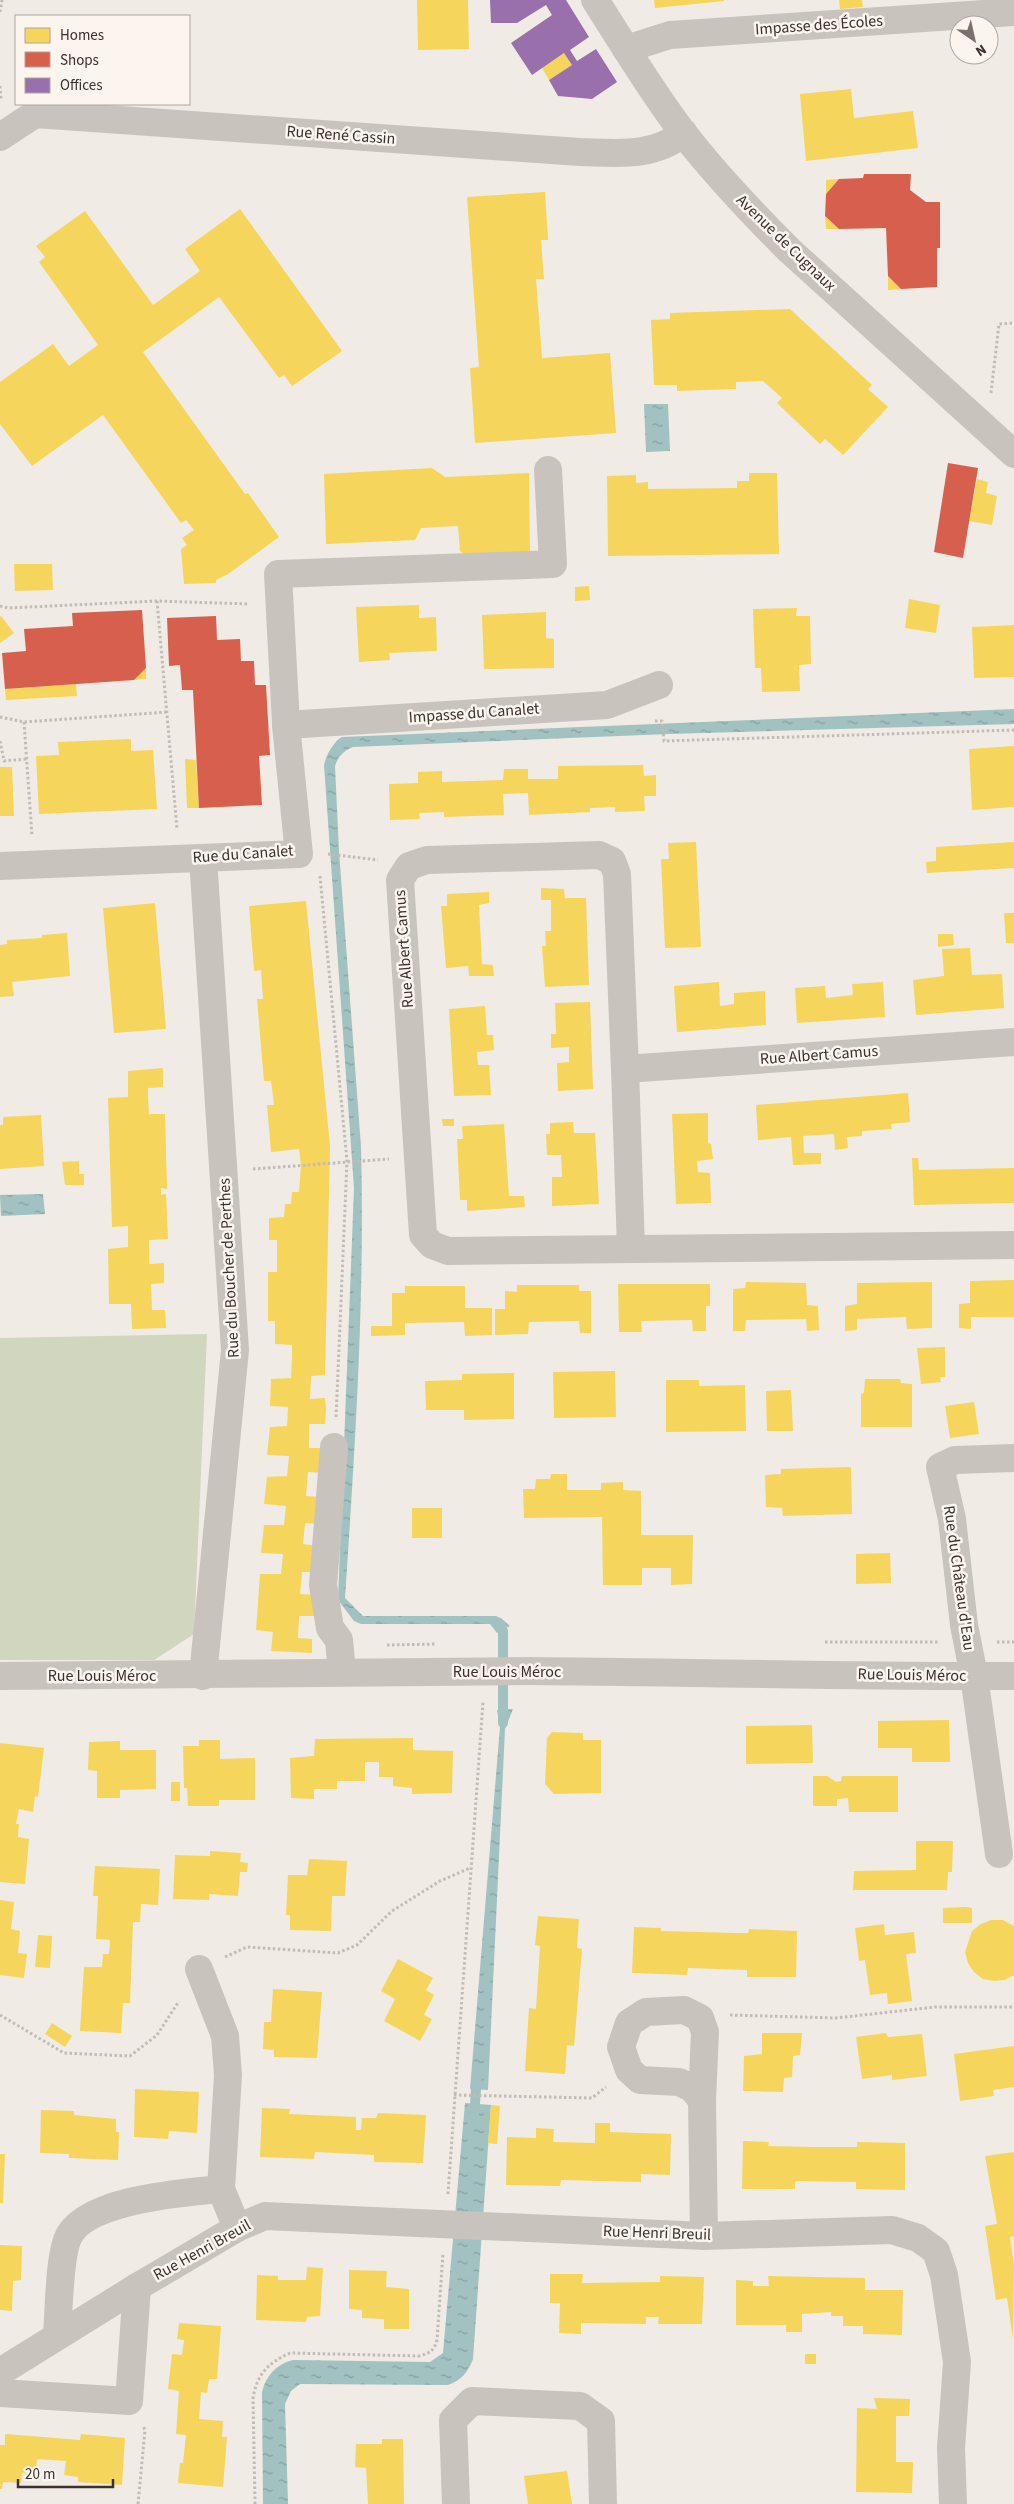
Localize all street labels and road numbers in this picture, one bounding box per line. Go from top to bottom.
street label: Impasse des Écoles [754,10,884,40]
street label: Rue René Cassin [286,120,396,150]
street label: Avenue de Cugnaux [731,190,841,296]
street label: Impasse du Canalet [408,697,541,729]
street label: Rue du Canalet [192,839,295,868]
street label: Rue Albert Camus [389,889,419,1009]
street label: Rue Albert Camus [759,1040,879,1070]
street label: Rue du Boucher de Perthes [213,1177,245,1359]
street label: Rue du Château d'Eau [938,1504,980,1652]
street label: Rue Louis Méroc [453,1661,561,1683]
street label: Rue Louis Méroc [857,1663,967,1687]
street label: Rue Louis Méroc [48,1665,156,1687]
street label: Rue Henri Breuil [149,2214,255,2286]
street label: Rue Henri Breuil [603,2220,711,2246]

